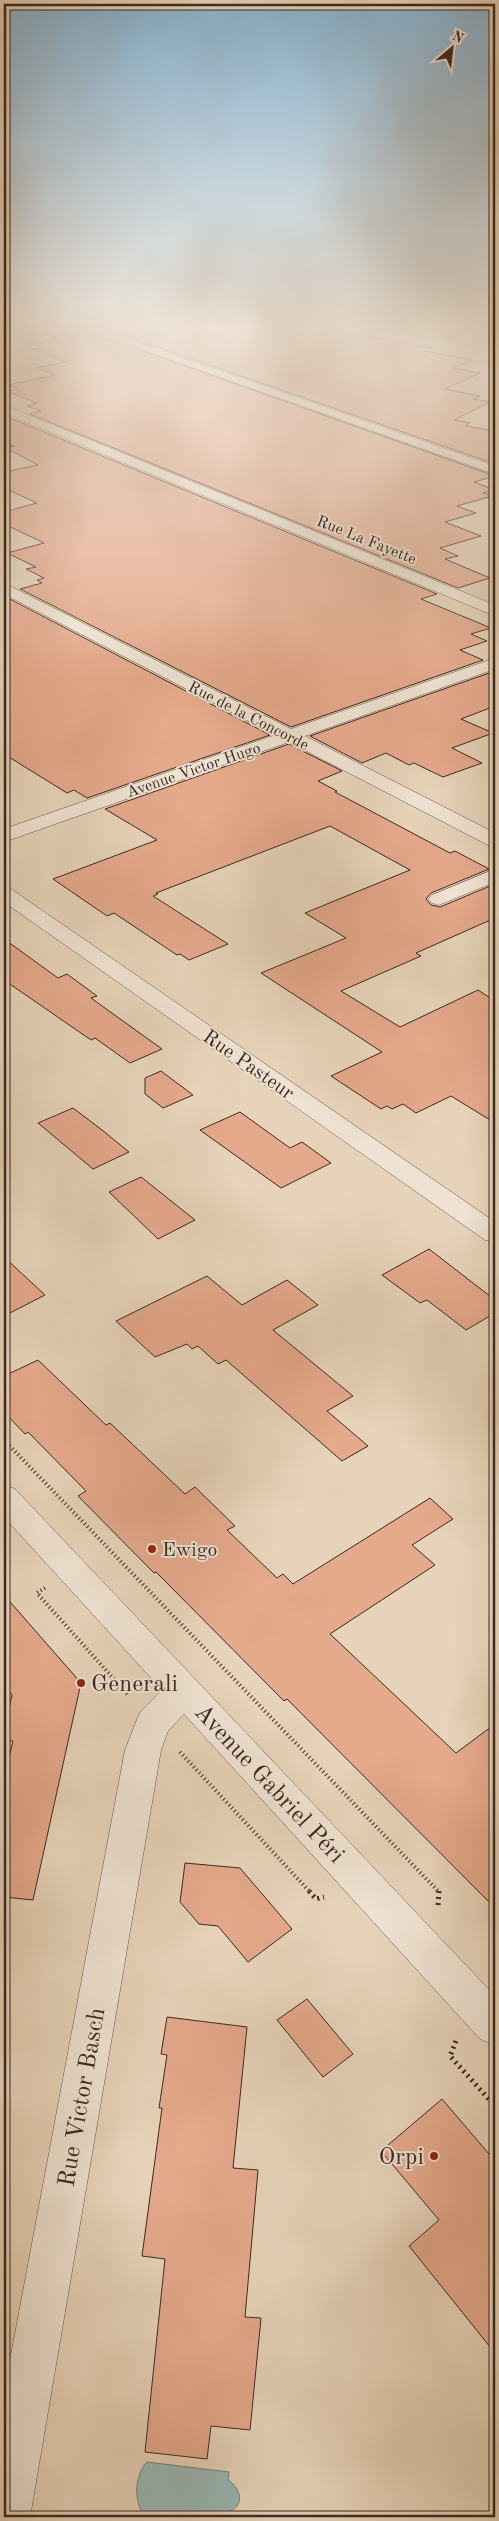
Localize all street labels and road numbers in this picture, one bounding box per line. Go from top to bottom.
street label: Rue La Fayette [314,514,418,568]
street label: Rue de la Concorde [185,679,311,754]
street label: Avenue Victor Hugo [125,740,263,801]
street label: Rue Pasteur [199,1027,297,1104]
street label: Avenue Gabriel Péri [189,1700,348,1868]
street label: Rue Victor Basch [55,2006,111,2189]

